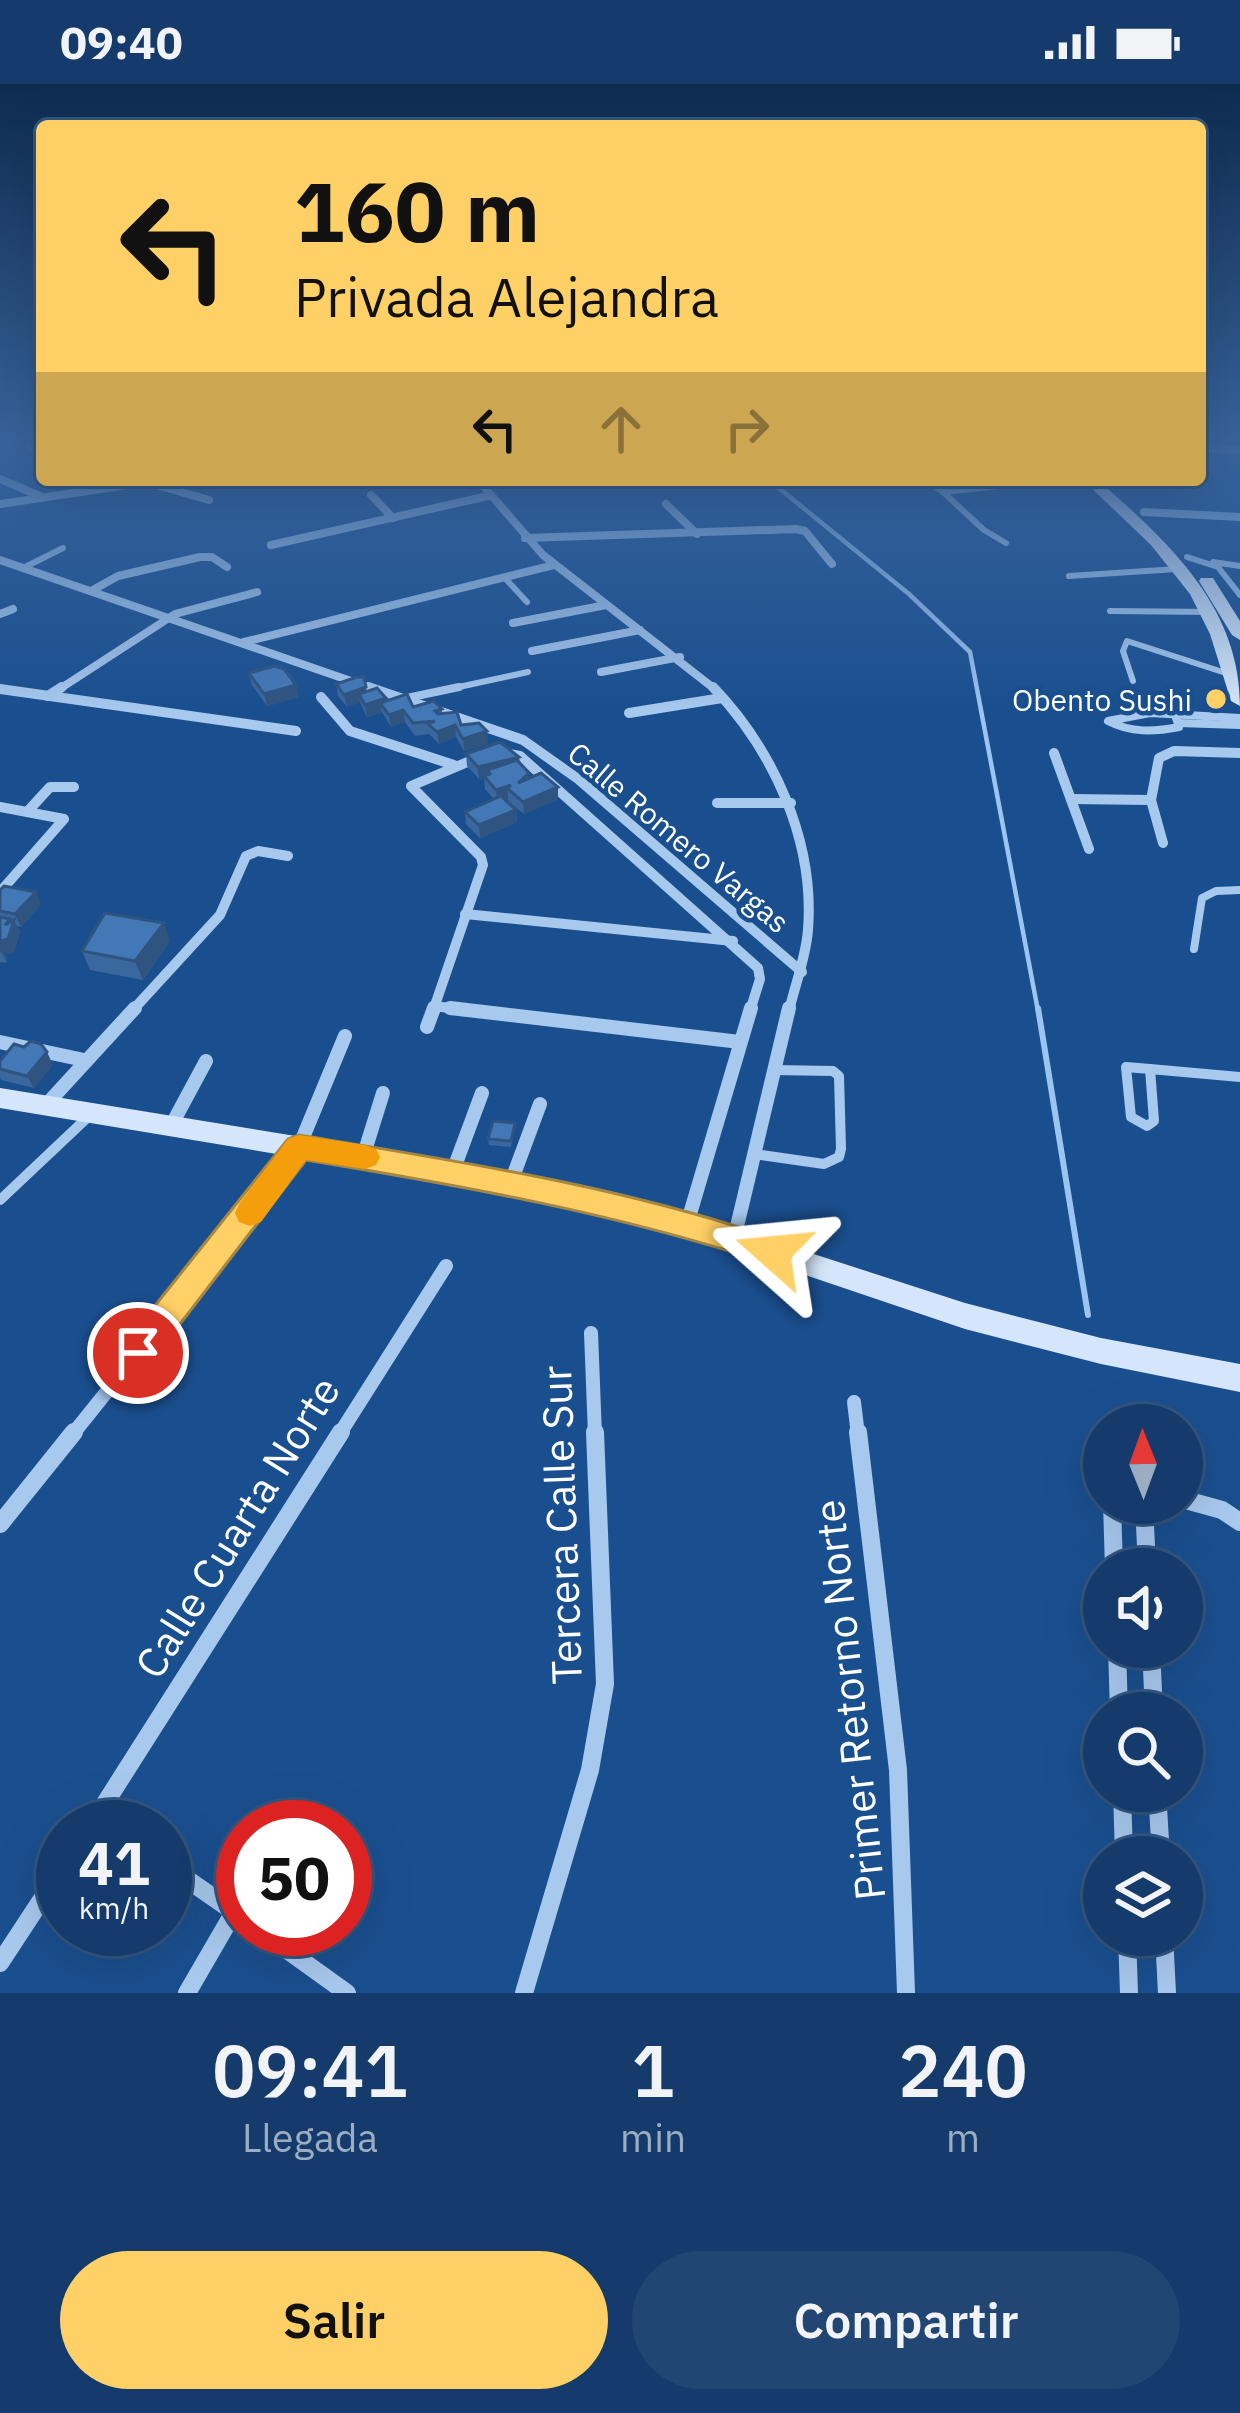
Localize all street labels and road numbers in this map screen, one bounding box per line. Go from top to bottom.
street label: Calle Romero Vargas [560,733,798,941]
street label: Tercera Calle Sur [528,1365,594,1685]
street label: Calle Cuarta Norte [122,1366,352,1688]
street label: Primer Retorno Norte [801,1497,897,1903]

